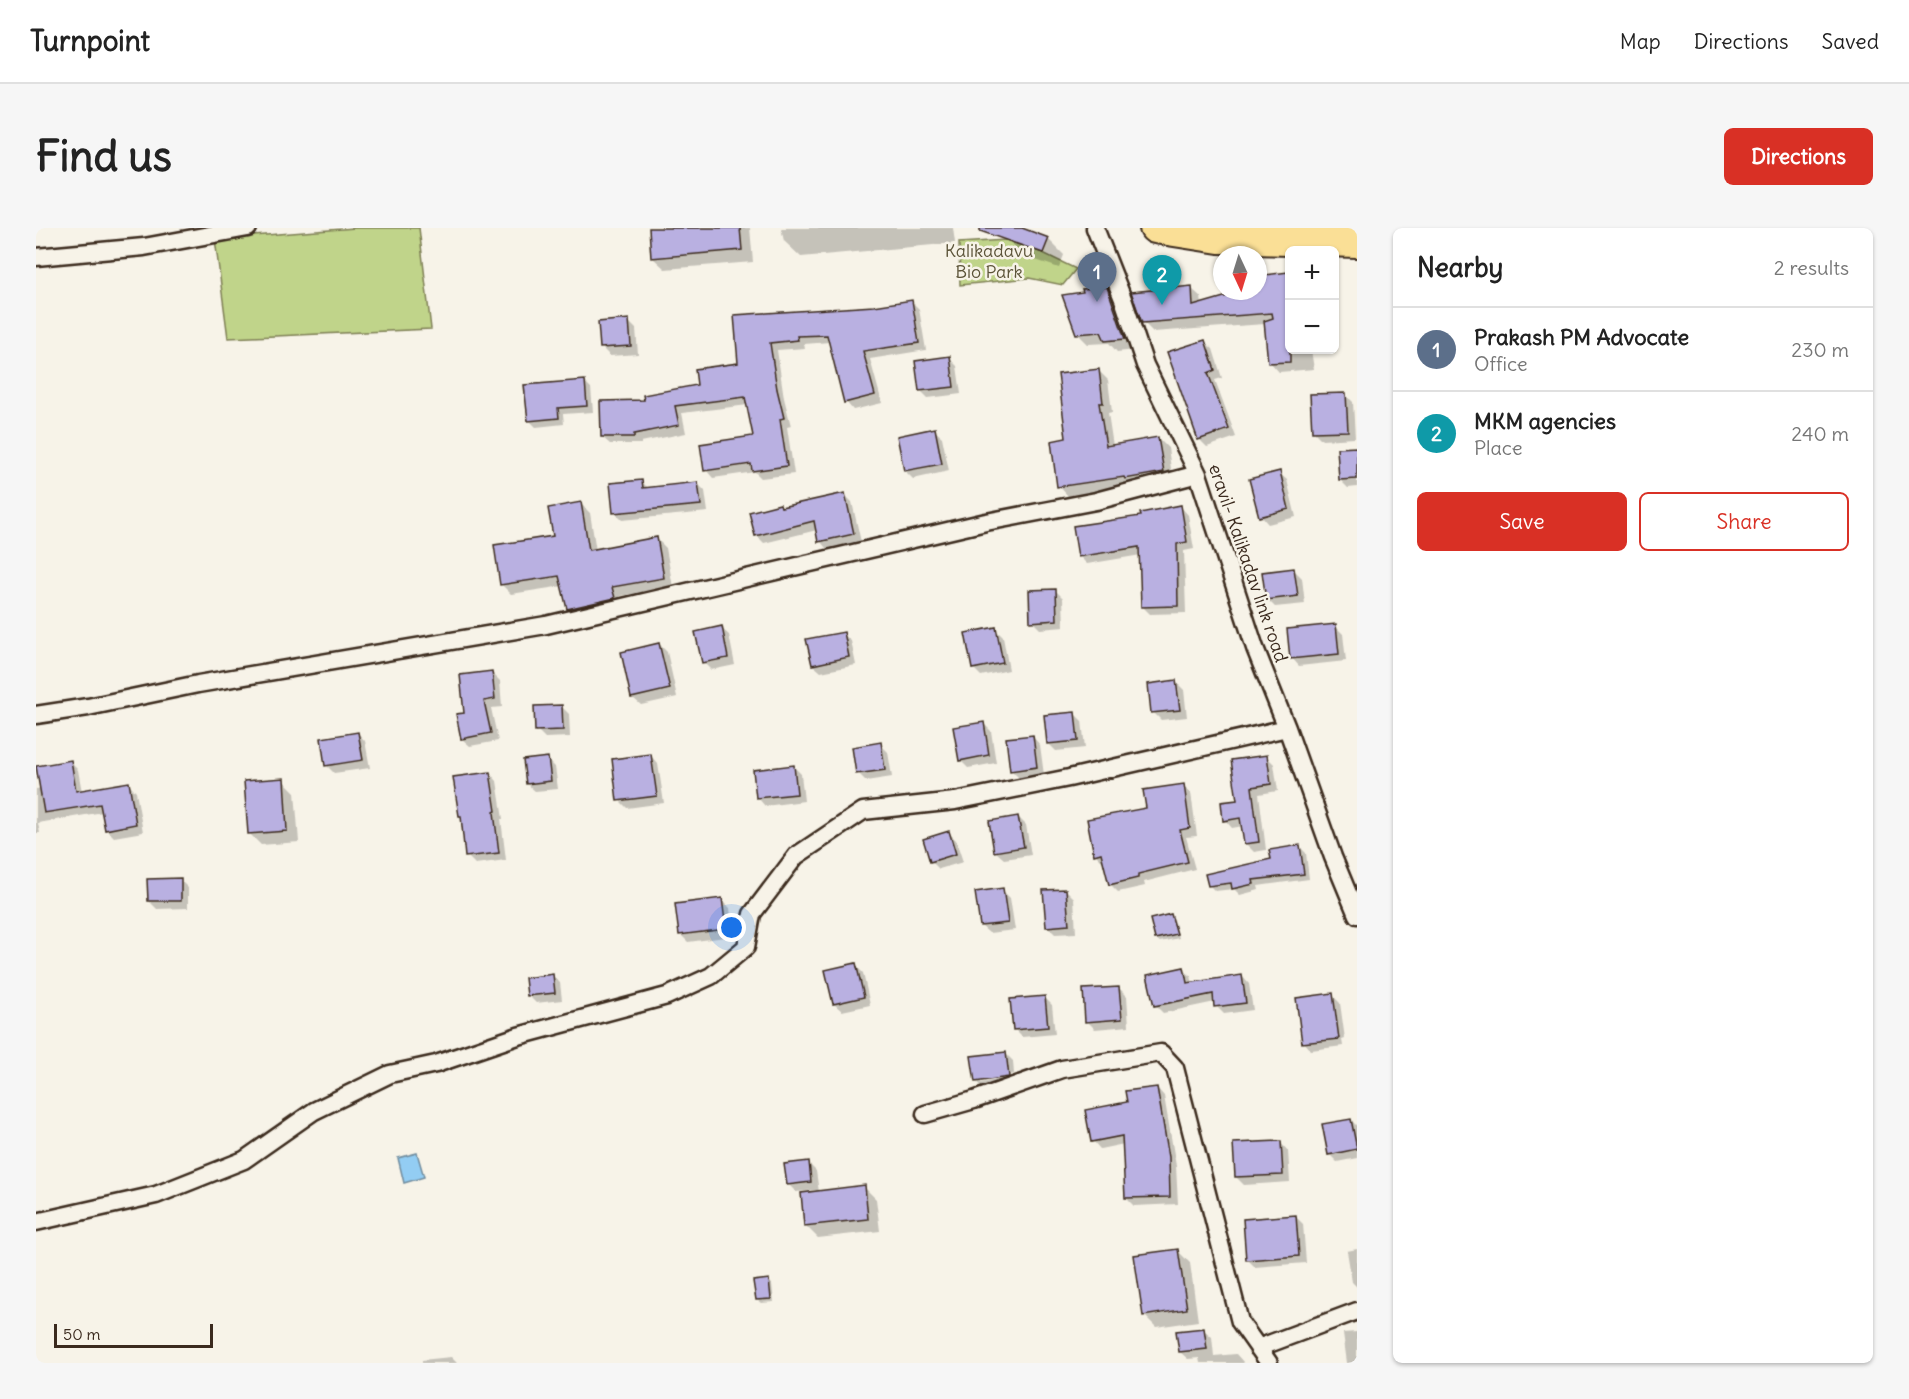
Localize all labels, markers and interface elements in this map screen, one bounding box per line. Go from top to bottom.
text: Turnpoint [30,23,150,59]
text: Map [1620,28,1661,55]
text: Directions [1694,28,1788,55]
text: Saved [1821,28,1879,55]
button: Directions [1724,128,1873,185]
text: Find us [36,130,172,182]
park label: Kalikadavu Bio Park [945,239,1033,283]
north arrow [1213,246,1267,300]
map controls [1285,246,1339,354]
button: + [1285,246,1339,300]
text: Nearby [1417,251,1503,284]
pin: 1 [1078,253,1116,302]
text: 2 results [1774,255,1849,280]
pin: 2 [1142,256,1182,305]
button: − [1285,300,1339,354]
text: Prakash PM Advocate [1474,323,1689,351]
text: 1 [1433,337,1440,362]
text: 230 m [1791,337,1849,362]
text: Office [1474,351,1528,376]
text: MKM agencies [1474,407,1616,435]
text: 2 [1431,421,1442,446]
text: 240 m [1791,421,1849,446]
text: Place [1474,435,1522,460]
street label: eravil- Kalikadav link road [1204,461,1293,666]
button: Save [1417,492,1627,551]
button: Share [1639,492,1849,551]
your location [717,913,746,942]
scale bar [54,1321,213,1348]
text: 50 m [63,1324,101,1344]

